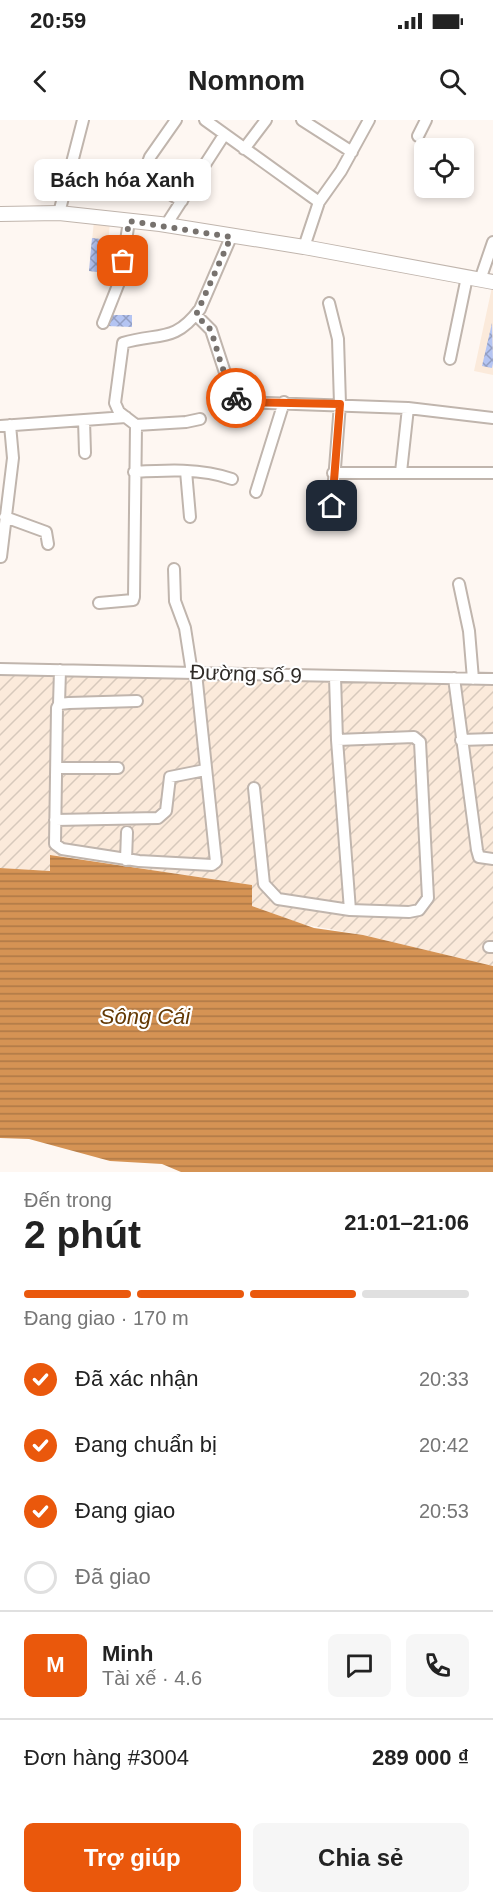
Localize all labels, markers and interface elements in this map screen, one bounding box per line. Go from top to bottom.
text: 20:59 [30,8,86,33]
icon: back [24,65,57,98]
icon: search [436,65,469,98]
text: Nomnom [188,66,305,96]
map controls [414,138,474,198]
button: locate [414,138,474,198]
callout: Bách hóa Xanh [34,159,212,201]
text: Bách hóa Xanh [50,169,195,191]
pin [97,235,148,286]
icon: bag [106,244,139,277]
courier [206,368,266,428]
icon: bike [220,382,253,415]
pin [306,480,357,531]
icon: home [315,489,348,522]
street label: Đường số 9 [190,660,302,687]
water label: Sông Cái [100,1004,191,1029]
text: Đến trong [24,1189,112,1211]
text: 21:01–21:06 [344,1210,469,1235]
text: 2 phút [24,1213,141,1256]
text: Đang giao · 170 m [24,1307,189,1329]
icon: check [24,1363,57,1396]
text: Đã xác nhận [75,1366,199,1391]
text: 20:33 [419,1368,469,1390]
icon: check [24,1429,57,1462]
text: Đang chuẩn bị [75,1432,217,1457]
text: 20:42 [419,1434,469,1456]
icon: check [24,1495,57,1528]
text: Đang giao [75,1498,175,1523]
text: 20:53 [419,1500,469,1522]
text: Đã giao [75,1564,151,1589]
button: chat [328,1634,391,1697]
button: phone [406,1634,469,1697]
text: Minh [102,1641,153,1666]
text: M [46,1652,65,1677]
text: Tài xế · 4.6 [102,1667,202,1689]
text: Đơn hàng #3004 [24,1745,189,1770]
text: 289 000 ₫ [372,1745,469,1770]
button: Trợ giúp [24,1823,241,1892]
button: Chia sẻ [253,1823,469,1892]

